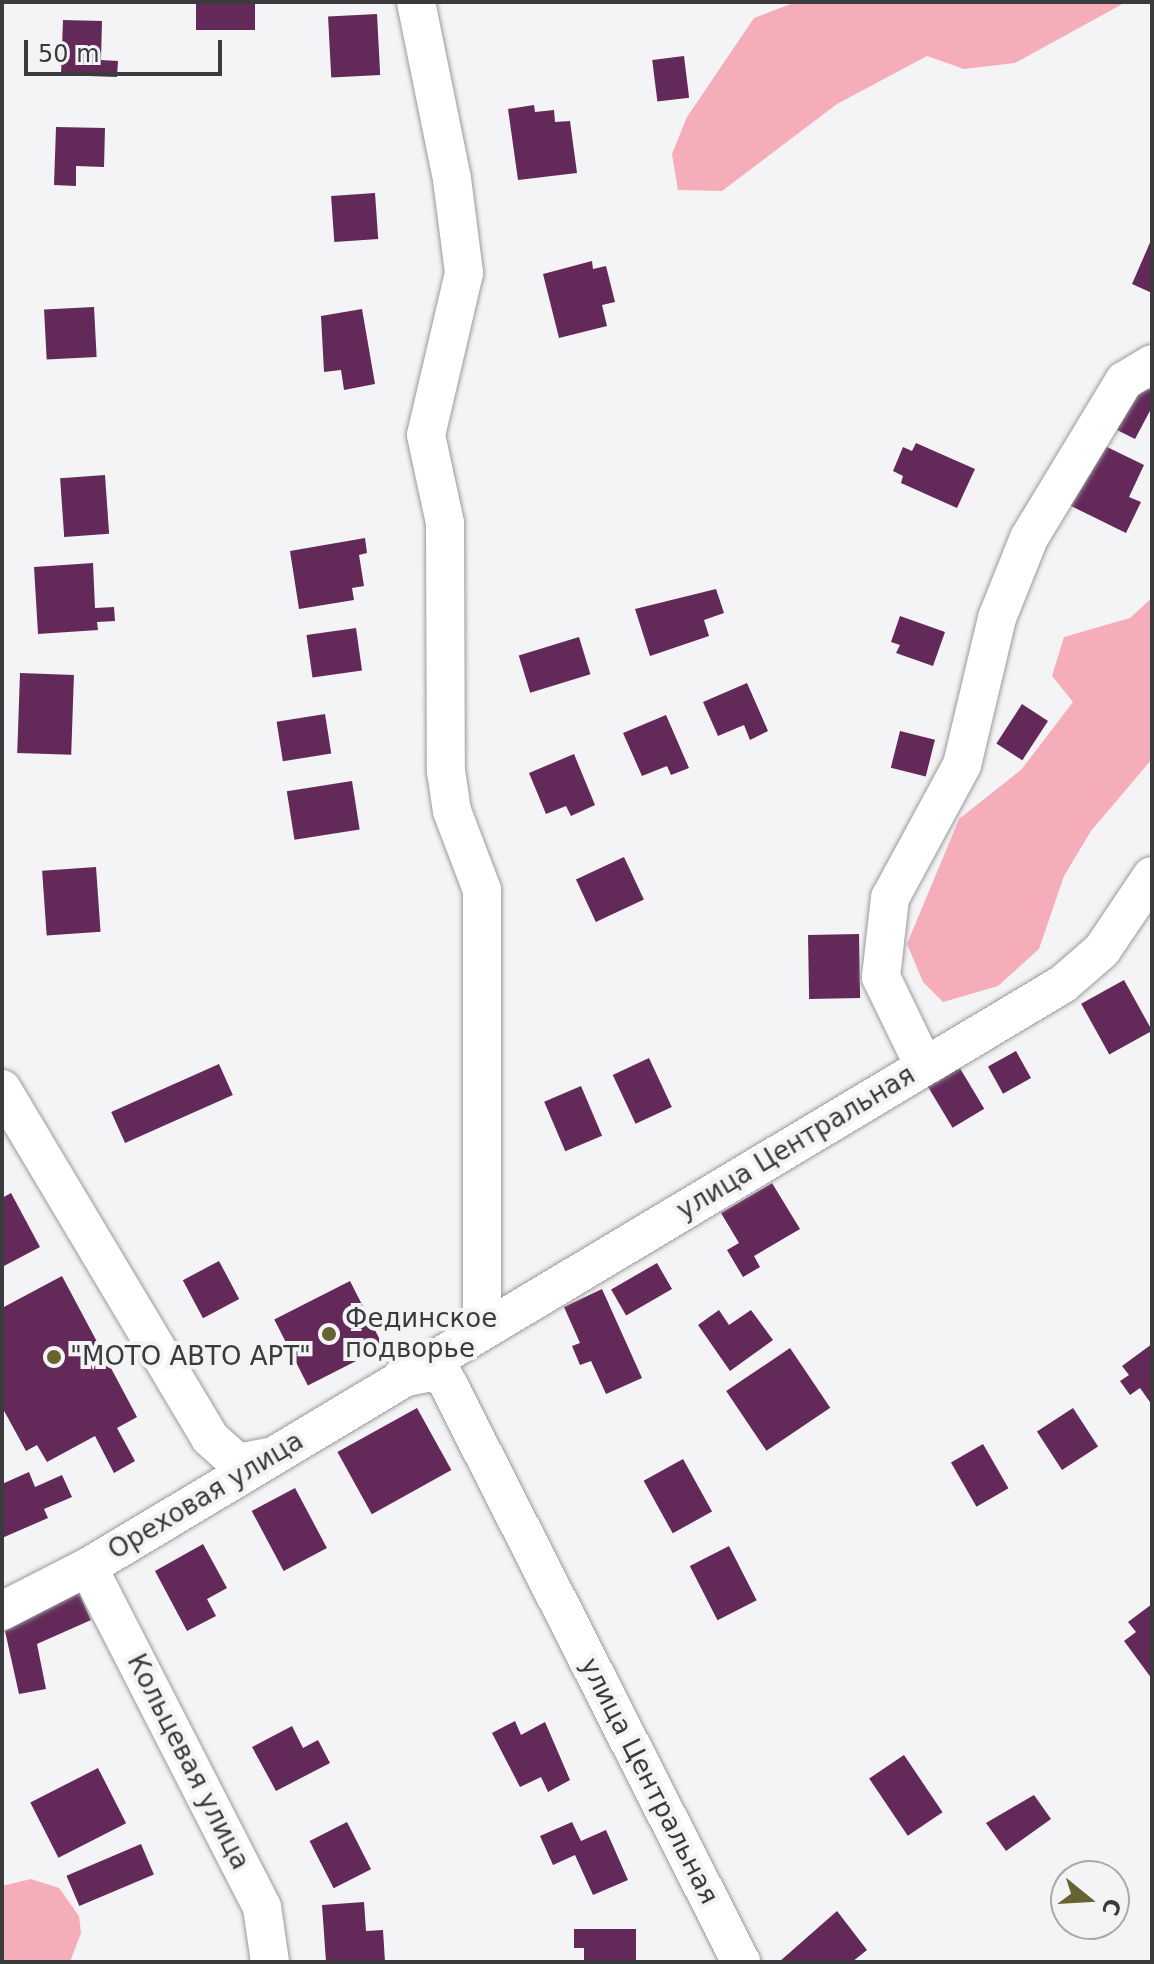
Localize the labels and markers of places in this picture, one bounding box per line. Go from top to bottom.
place label: Фединское подворье [345,1303,497,1364]
marker: Фединское подворье [320,1325,338,1343]
place label: "МОТО АВТО АРТ" [70,1341,311,1373]
marker: "МОТО АВТО АРТ" [45,1348,63,1366]

